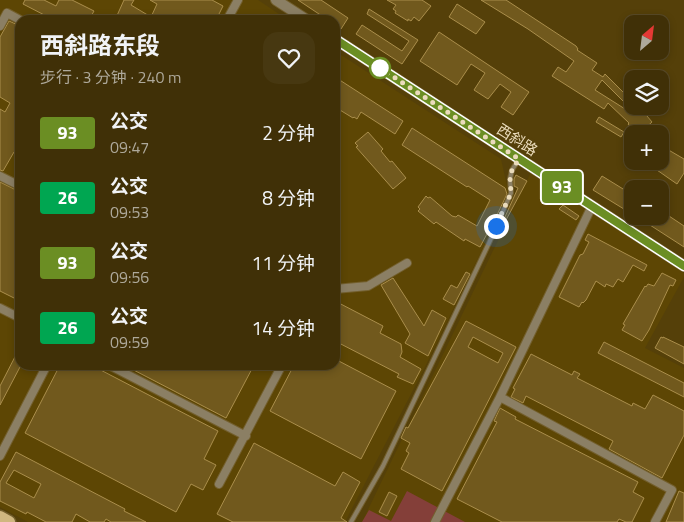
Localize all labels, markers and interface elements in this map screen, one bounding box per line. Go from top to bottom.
north arrow [624,15,669,60]
map controls [624,15,669,225]
text: 西斜路东段 [40,27,160,63]
button: heart [263,32,315,84]
unlabelled marker [369,57,391,79]
text: 步行 · 3 分钟 · 240 m [40,65,181,89]
button: layers [624,70,669,115]
text: 公交 [110,106,148,135]
text: 2 分钟 [262,118,315,147]
street label: 西斜路 [492,118,542,161]
text: 93 [57,119,78,146]
button: + [624,125,669,170]
text: 09:47 [110,135,149,159]
text: 公交 [110,171,148,200]
line badge: 93 [540,171,584,203]
text: 93 [552,173,572,200]
button: − [624,180,669,225]
text: 8 分钟 [262,183,315,212]
text: 26 [57,184,78,211]
text: 09:53 [110,200,149,224]
your location [484,214,509,239]
text: 公交 [110,236,148,265]
text: 11 分钟 [252,248,315,277]
text: 93 [57,249,78,276]
text: 09:56 [110,265,149,289]
text: 公交 [110,301,148,330]
text: 14 分钟 [252,313,315,342]
text: 26 [57,314,78,341]
text: 09:59 [110,330,149,354]

